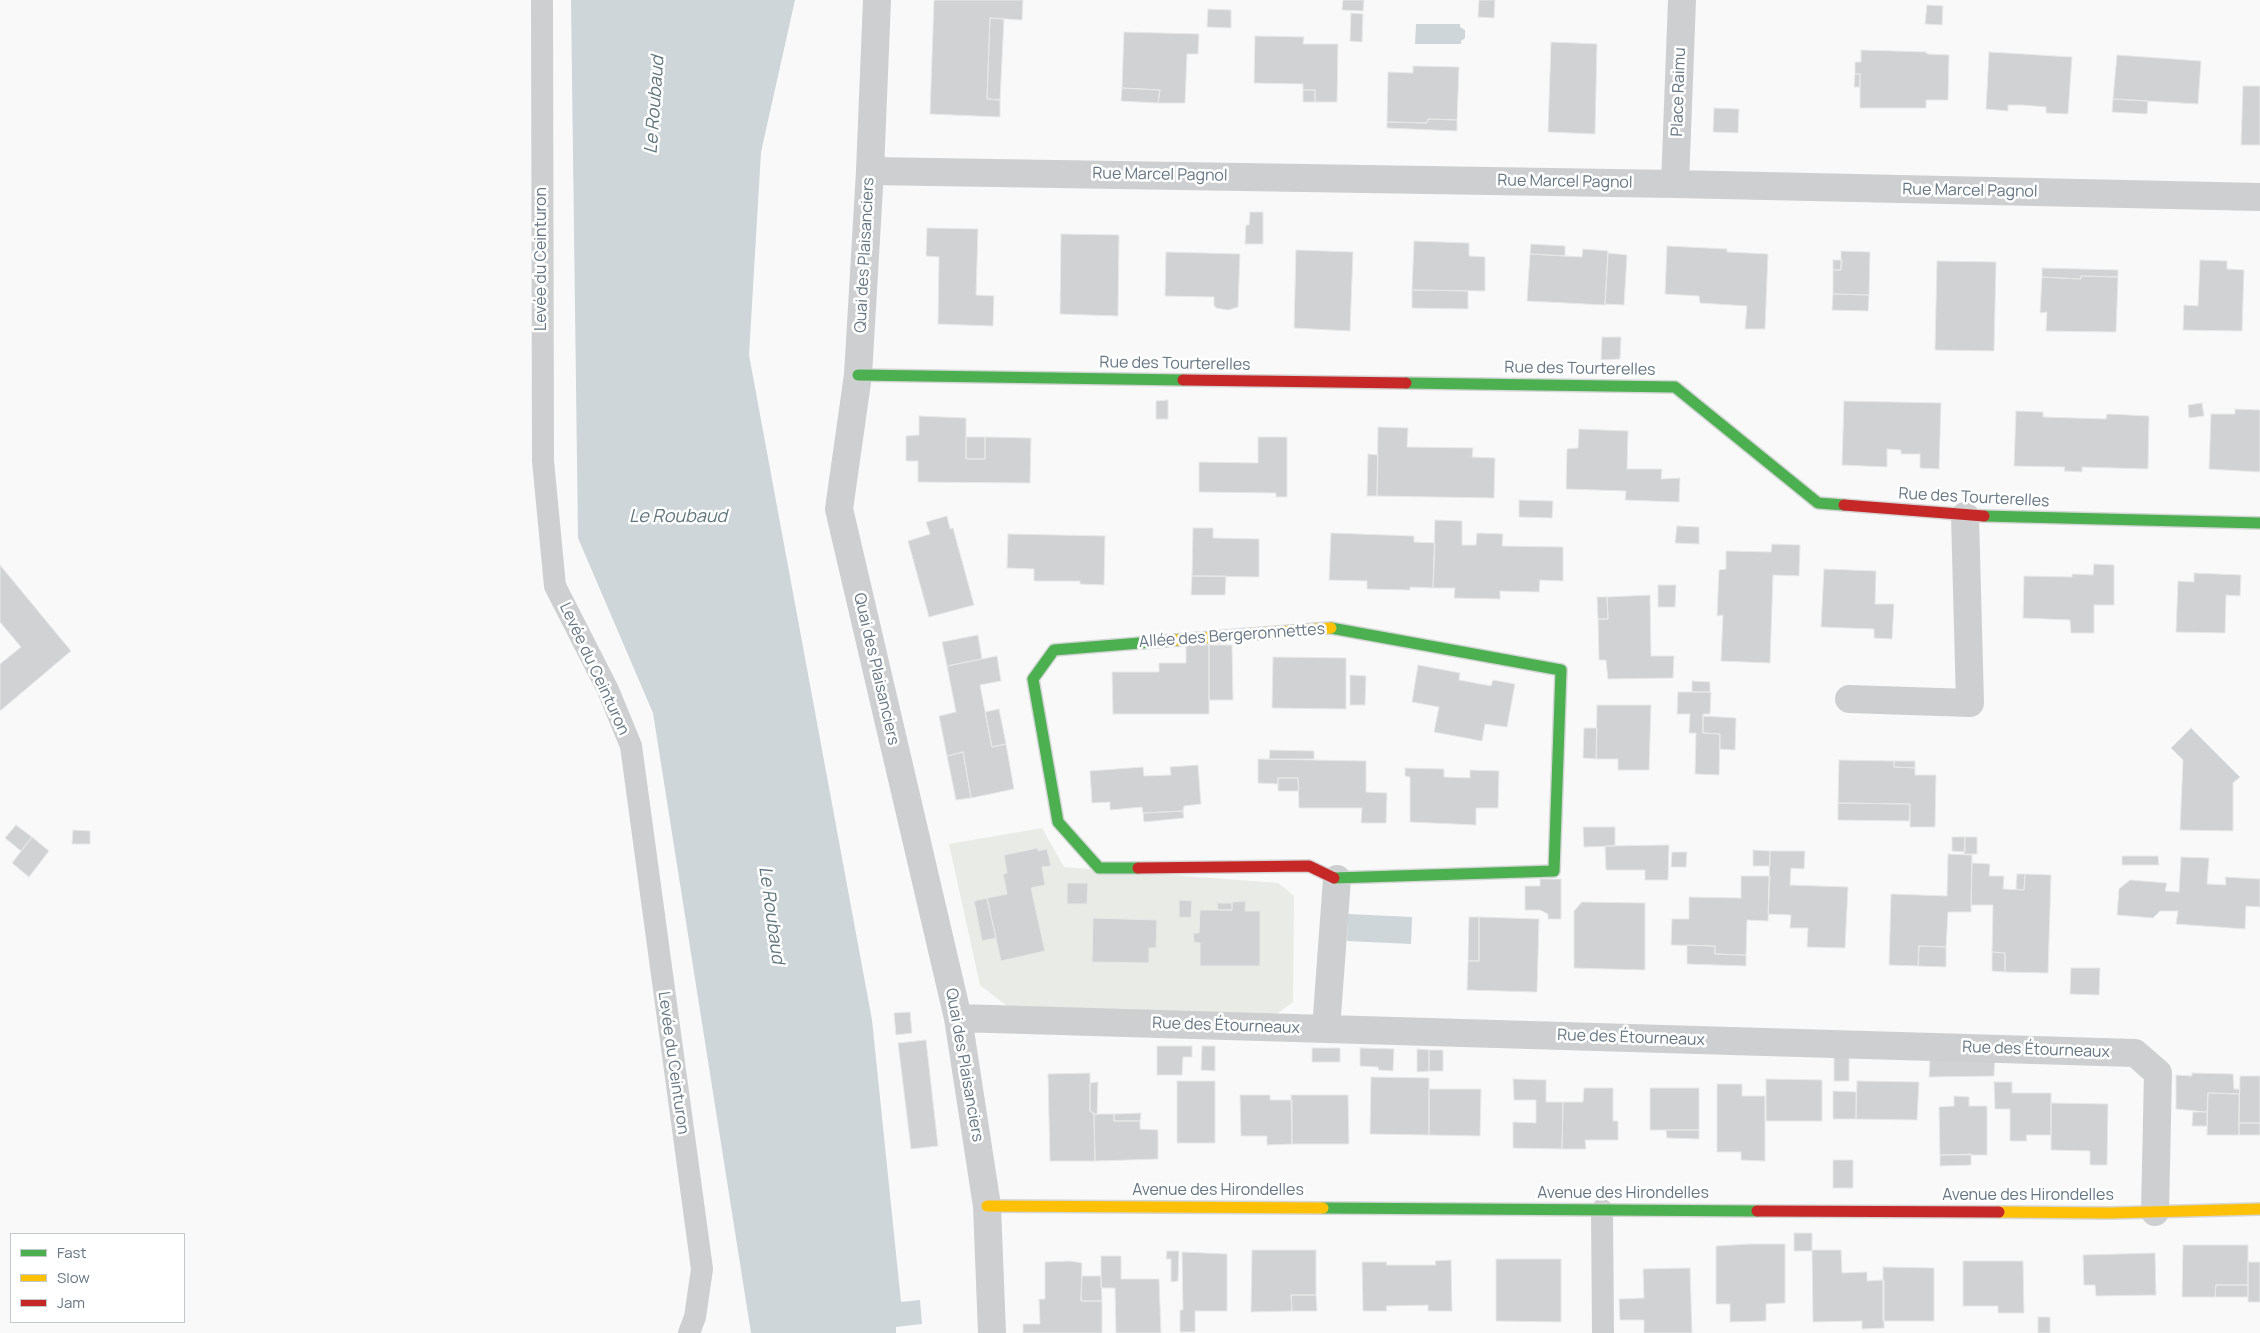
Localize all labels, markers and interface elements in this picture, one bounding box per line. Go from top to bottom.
street label: Place Raimu [1668,47,1690,137]
water label: Le Roubaud [641,55,669,155]
street label: Rue Marcel Pagnol [1092,164,1228,186]
street label: Rue Marcel Pagnol [1497,171,1633,193]
street label: Quai des Plaisanciers [851,177,879,333]
street label: Rue Marcel Pagnol [1902,180,2038,202]
street label: Levée du Ceinturon [532,187,552,331]
street label: Rue des Tourterelles [1099,353,1251,375]
street label: Rue des Tourterelles [1504,358,1656,380]
street label: Rue des Tourterelles [1898,484,2050,512]
water label: Le Roubaud [629,506,727,528]
street label: Quai des Plaisanciers [849,591,903,747]
street label: Levée du Ceinturon [555,600,633,738]
street label: Allée des Bergeronnettes [1138,620,1326,652]
water label: Le Roubaud [753,865,789,965]
street label: Quai des Plaisanciers [941,987,987,1143]
street label: Levée du Ceinturon [653,990,693,1136]
street label: Rue des Étourneaux [1152,1014,1300,1038]
street label: Rue des Étourneaux [1557,1026,1705,1050]
street label: Rue des Étourneaux [1962,1038,2110,1062]
street label: Avenue des Hirondelles [1132,1181,1304,1201]
street label: Avenue des Hirondelles [1537,1184,1709,1204]
street label: Avenue des Hirondelles [1942,1186,2114,1206]
legend [10,1233,185,1323]
text: Fast [57,1242,86,1263]
text: Slow [57,1267,90,1288]
text: Jam [57,1292,85,1313]

